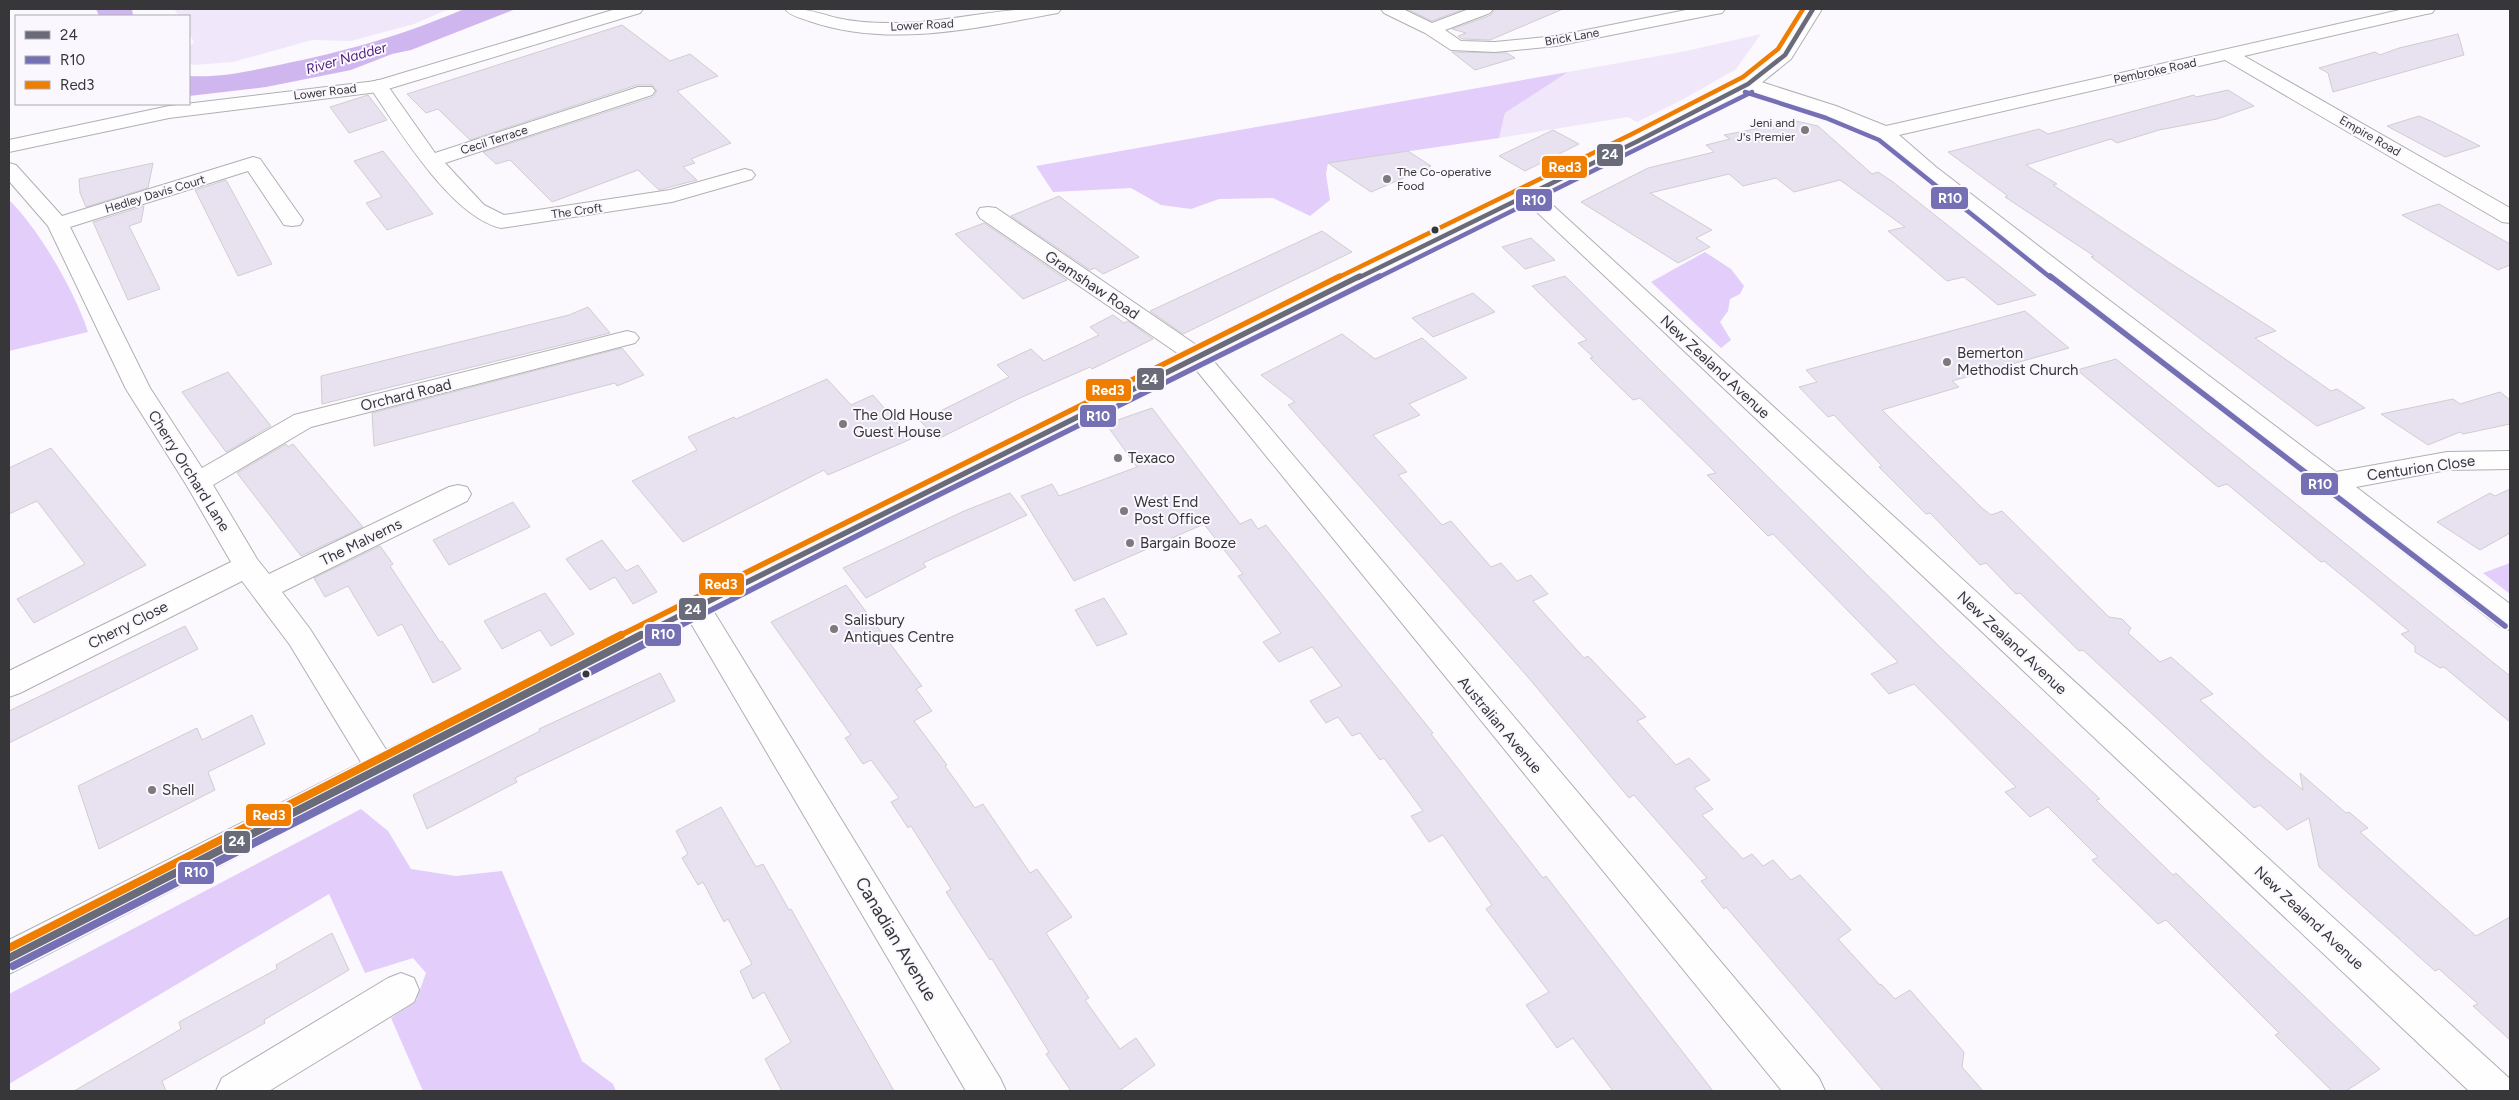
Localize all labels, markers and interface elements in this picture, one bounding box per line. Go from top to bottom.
legend [15,15,190,105]
street label: Lower Road [890,16,954,34]
street label: Brick Lane [1544,25,1601,49]
text: 24 [60,26,78,44]
water label: River Nadder [304,39,390,78]
text: R10 [60,51,85,69]
street label: Pembroke Road [2112,55,2198,87]
text: Red3 [60,76,95,94]
street label: Lower Road [293,81,357,103]
street label: Empire Road [2337,113,2403,159]
place label: Jeni and J's Premier [1737,116,1795,144]
street label: Cecil Terrace [459,122,530,157]
marker: Jeni and J's Premier [1799,124,1811,136]
line badge: 24 [1596,143,1624,167]
text: 24 [1602,146,1619,163]
line badge: Red3 [1541,155,1588,179]
text: Red3 [1549,159,1582,176]
place label: The Co-operative Food [1397,165,1492,193]
street label: Hedley Davis Court [103,172,207,216]
marker: The Co-operative Food [1381,173,1393,185]
line badge: R10 [1930,186,1969,210]
line badge: R10 [1515,188,1553,212]
text: R10 [1938,190,1962,207]
text: R10 [1522,192,1546,209]
street label: The Croft [551,200,604,222]
unlabelled marker [1430,225,1440,235]
street label: Gramshaw Road [1041,247,1143,323]
street label: New Zealand Avenue [1657,312,1773,422]
place label: Bemerton Methodist Church [1957,344,2078,379]
marker: Bemerton Methodist Church [1941,356,1953,368]
line badge: 24 [1136,367,1165,391]
text: 24 [1142,371,1159,388]
street label: Orchard Road [359,375,453,415]
line badge: Red3 [1085,378,1132,402]
text: Red3 [1092,382,1125,399]
line badge: R10 [1079,404,1117,428]
place label: The Old House Guest House [853,406,953,441]
street label: Cherry Orchard Lane [144,407,234,535]
text: R10 [1086,408,1110,425]
marker: The Old House Guest House [837,418,849,430]
place label: Texaco [1128,449,1175,467]
marker: Texaco [1112,452,1124,464]
street label: Centurion Close [2366,452,2476,484]
line badge: R10 [2300,472,2339,496]
text: R10 [2308,476,2332,493]
place label: West End Post Office [1134,493,1210,528]
marker: West End Post Office [1118,505,1130,517]
street label: The Malverns [317,515,405,569]
place label: Bargain Booze [1140,534,1236,552]
marker: Bargain Booze [1124,537,1136,549]
line badge: Red3 [698,572,745,596]
text: Red3 [705,576,738,593]
street label: New Zealand Avenue [1954,588,2070,698]
street label: Cherry Close [85,597,171,653]
line badge: 24 [678,597,707,621]
text: 24 [685,601,702,618]
place label: Salisbury Antiques Centre [844,611,954,646]
line badge: R10 [644,623,682,647]
marker: Salisbury Antiques Centre [828,623,840,635]
text: R10 [651,626,675,643]
unlabelled marker [581,669,591,679]
street label: Australian Avenue [1454,673,1546,777]
place label: Shell [162,781,194,799]
marker: Shell [146,784,158,796]
line badge: Red3 [245,803,292,827]
text: Red3 [253,807,286,824]
line badge: 24 [223,830,251,854]
text: 24 [229,833,246,850]
line badge: R10 [177,861,215,885]
street label: New Zealand Avenue [2251,863,2367,973]
text: R10 [184,864,208,881]
street label: Canadian Avenue [850,873,942,1005]

